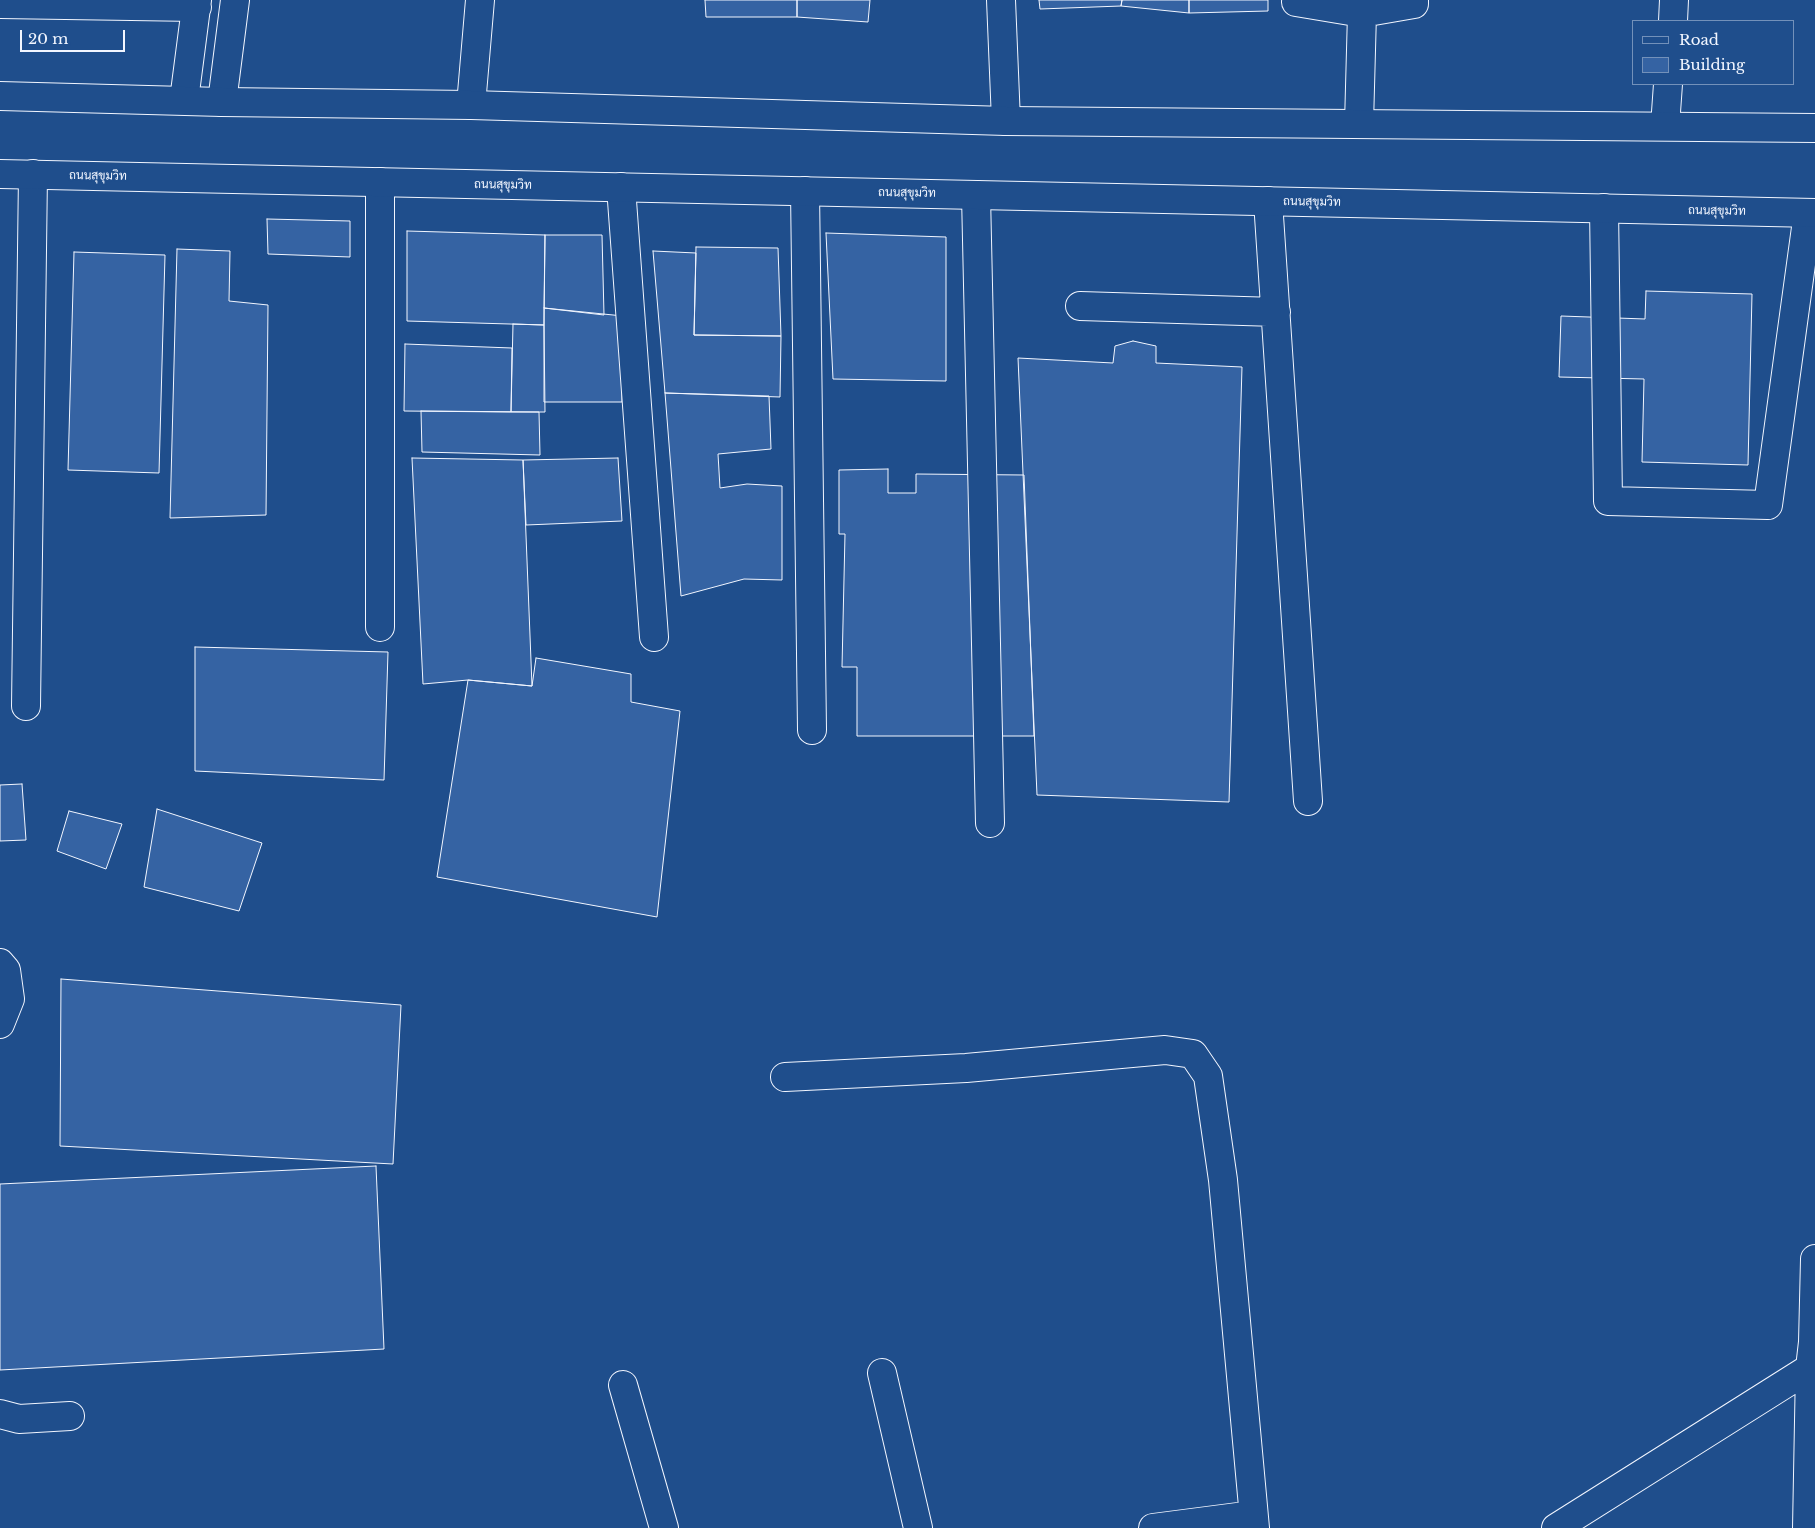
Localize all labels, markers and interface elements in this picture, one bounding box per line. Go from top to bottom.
scale bar [22,20,128,52]
legend [1632,20,1795,85]
text: 20 m [28,29,68,48]
text: Road [1679,30,1719,49]
text: Building [1679,55,1745,74]
street label: ถนนสุขุมวิท [69,168,127,184]
street label: ถนนสุขุมวิท [474,177,532,193]
street label: ถนนสุขุมวิท [878,185,936,201]
street label: ถนนสุขุมวิท [1283,194,1341,210]
street label: ถนนสุขุมวิท [1688,203,1746,219]

